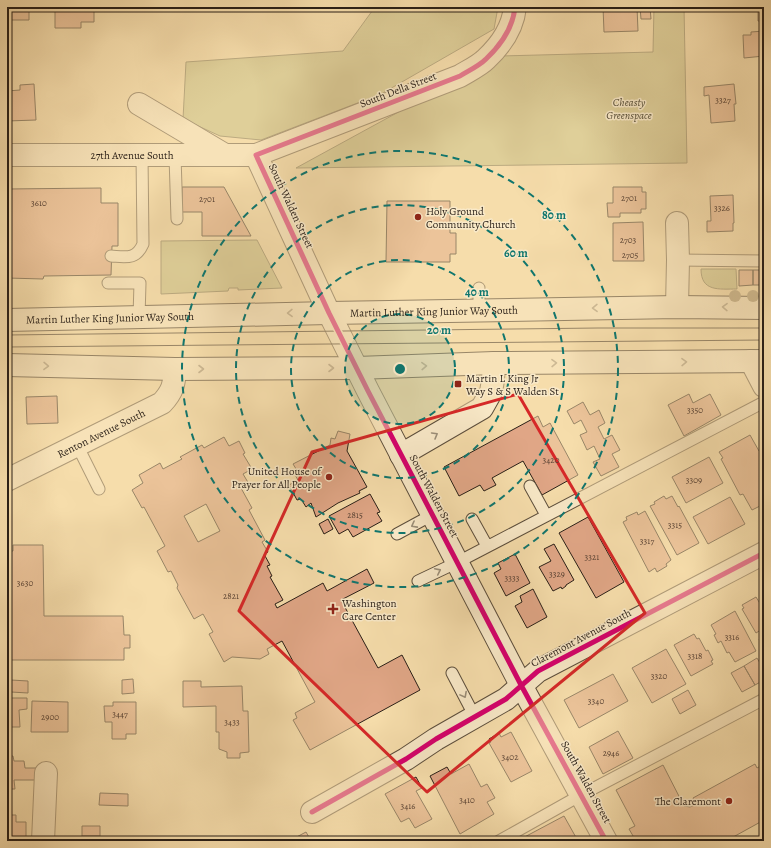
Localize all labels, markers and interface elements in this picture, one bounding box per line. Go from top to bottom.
street label: South Della Street [357,68,439,112]
house number: 3327 [715,94,731,106]
park label: Cheasty Greenspace [606,95,652,123]
street label: 27th Avenue South [90,148,174,163]
street label: South Walden Street [265,161,317,251]
house number: 2701 [621,192,637,204]
house number: 2701 [199,193,215,205]
house number: 3610 [31,197,47,209]
house number: 3326 [714,202,730,214]
place label: Holy Ground Community Church [426,204,516,232]
text: 80 m [542,207,566,223]
marker: Holy Ground Community Church [413,212,423,222]
house number: 2703 [620,234,637,246]
text: 60 m [504,245,528,261]
house number: 2705 [622,249,638,261]
text: 40 m [465,284,489,300]
street label: Martin Luther King Junior Way South [350,302,518,320]
one-way arrow [722,303,728,311]
one-way arrow [592,304,598,312]
street label: Martin Luther King Junior Way South [26,308,194,327]
one-way arrow [287,309,293,318]
text: 20 m [427,322,451,338]
one-way arrow [681,358,687,366]
one-way arrow [551,359,557,367]
one-way arrow [421,361,427,370]
one-way arrow [43,362,49,370]
centre of rings [393,362,407,376]
one-way arrow [328,364,334,372]
one-way arrow [198,365,204,373]
place label: Martin L King Jr Way S & S Walden St [465,371,559,399]
marker: Martin L King Jr Way S & S Walden St [453,379,463,389]
house number: 3350 [687,404,703,416]
street label: Renton Avenue South [55,405,148,461]
one-way arrow [431,432,438,440]
street label: South Walden Street [406,452,462,540]
house number: 3420 [543,454,560,466]
place label: United House of Prayer for All People [232,464,322,492]
marker: United House of Prayer for All People [324,472,334,482]
house number: 3309 [686,474,702,486]
house number: 2815 [347,509,363,521]
house number: 3315 [668,519,682,531]
one-way arrow [411,520,419,527]
house number: 3317 [640,535,654,547]
house number: 3321 [585,551,599,563]
one-way arrow [433,568,441,576]
house number: 3329 [549,568,565,580]
house number: 3333 [505,572,520,584]
house number: 3630 [17,577,33,589]
house number: 2821 [223,590,239,602]
place label: Washington Care Center [341,596,397,624]
marker: Washington Care Center [327,603,339,615]
street label: Claremont Avenue South [528,605,634,671]
house number: 3316 [725,631,739,643]
house number: 3318 [688,650,702,662]
house number: 3320 [651,670,667,682]
one-way arrow [459,691,466,698]
house number: 3340 [588,695,604,707]
house number: 3447 [112,708,128,720]
house number: 2900 [41,711,59,723]
house number: 3433 [224,716,240,728]
street label: South Walden Street [557,738,615,826]
house number: 2946 [603,747,619,759]
house number: 3402 [502,751,519,763]
house number: 3410 [459,794,475,806]
place label: The Claremont [655,794,721,809]
marker: The Claremont [724,796,734,806]
house number: 3416 [400,800,416,812]

